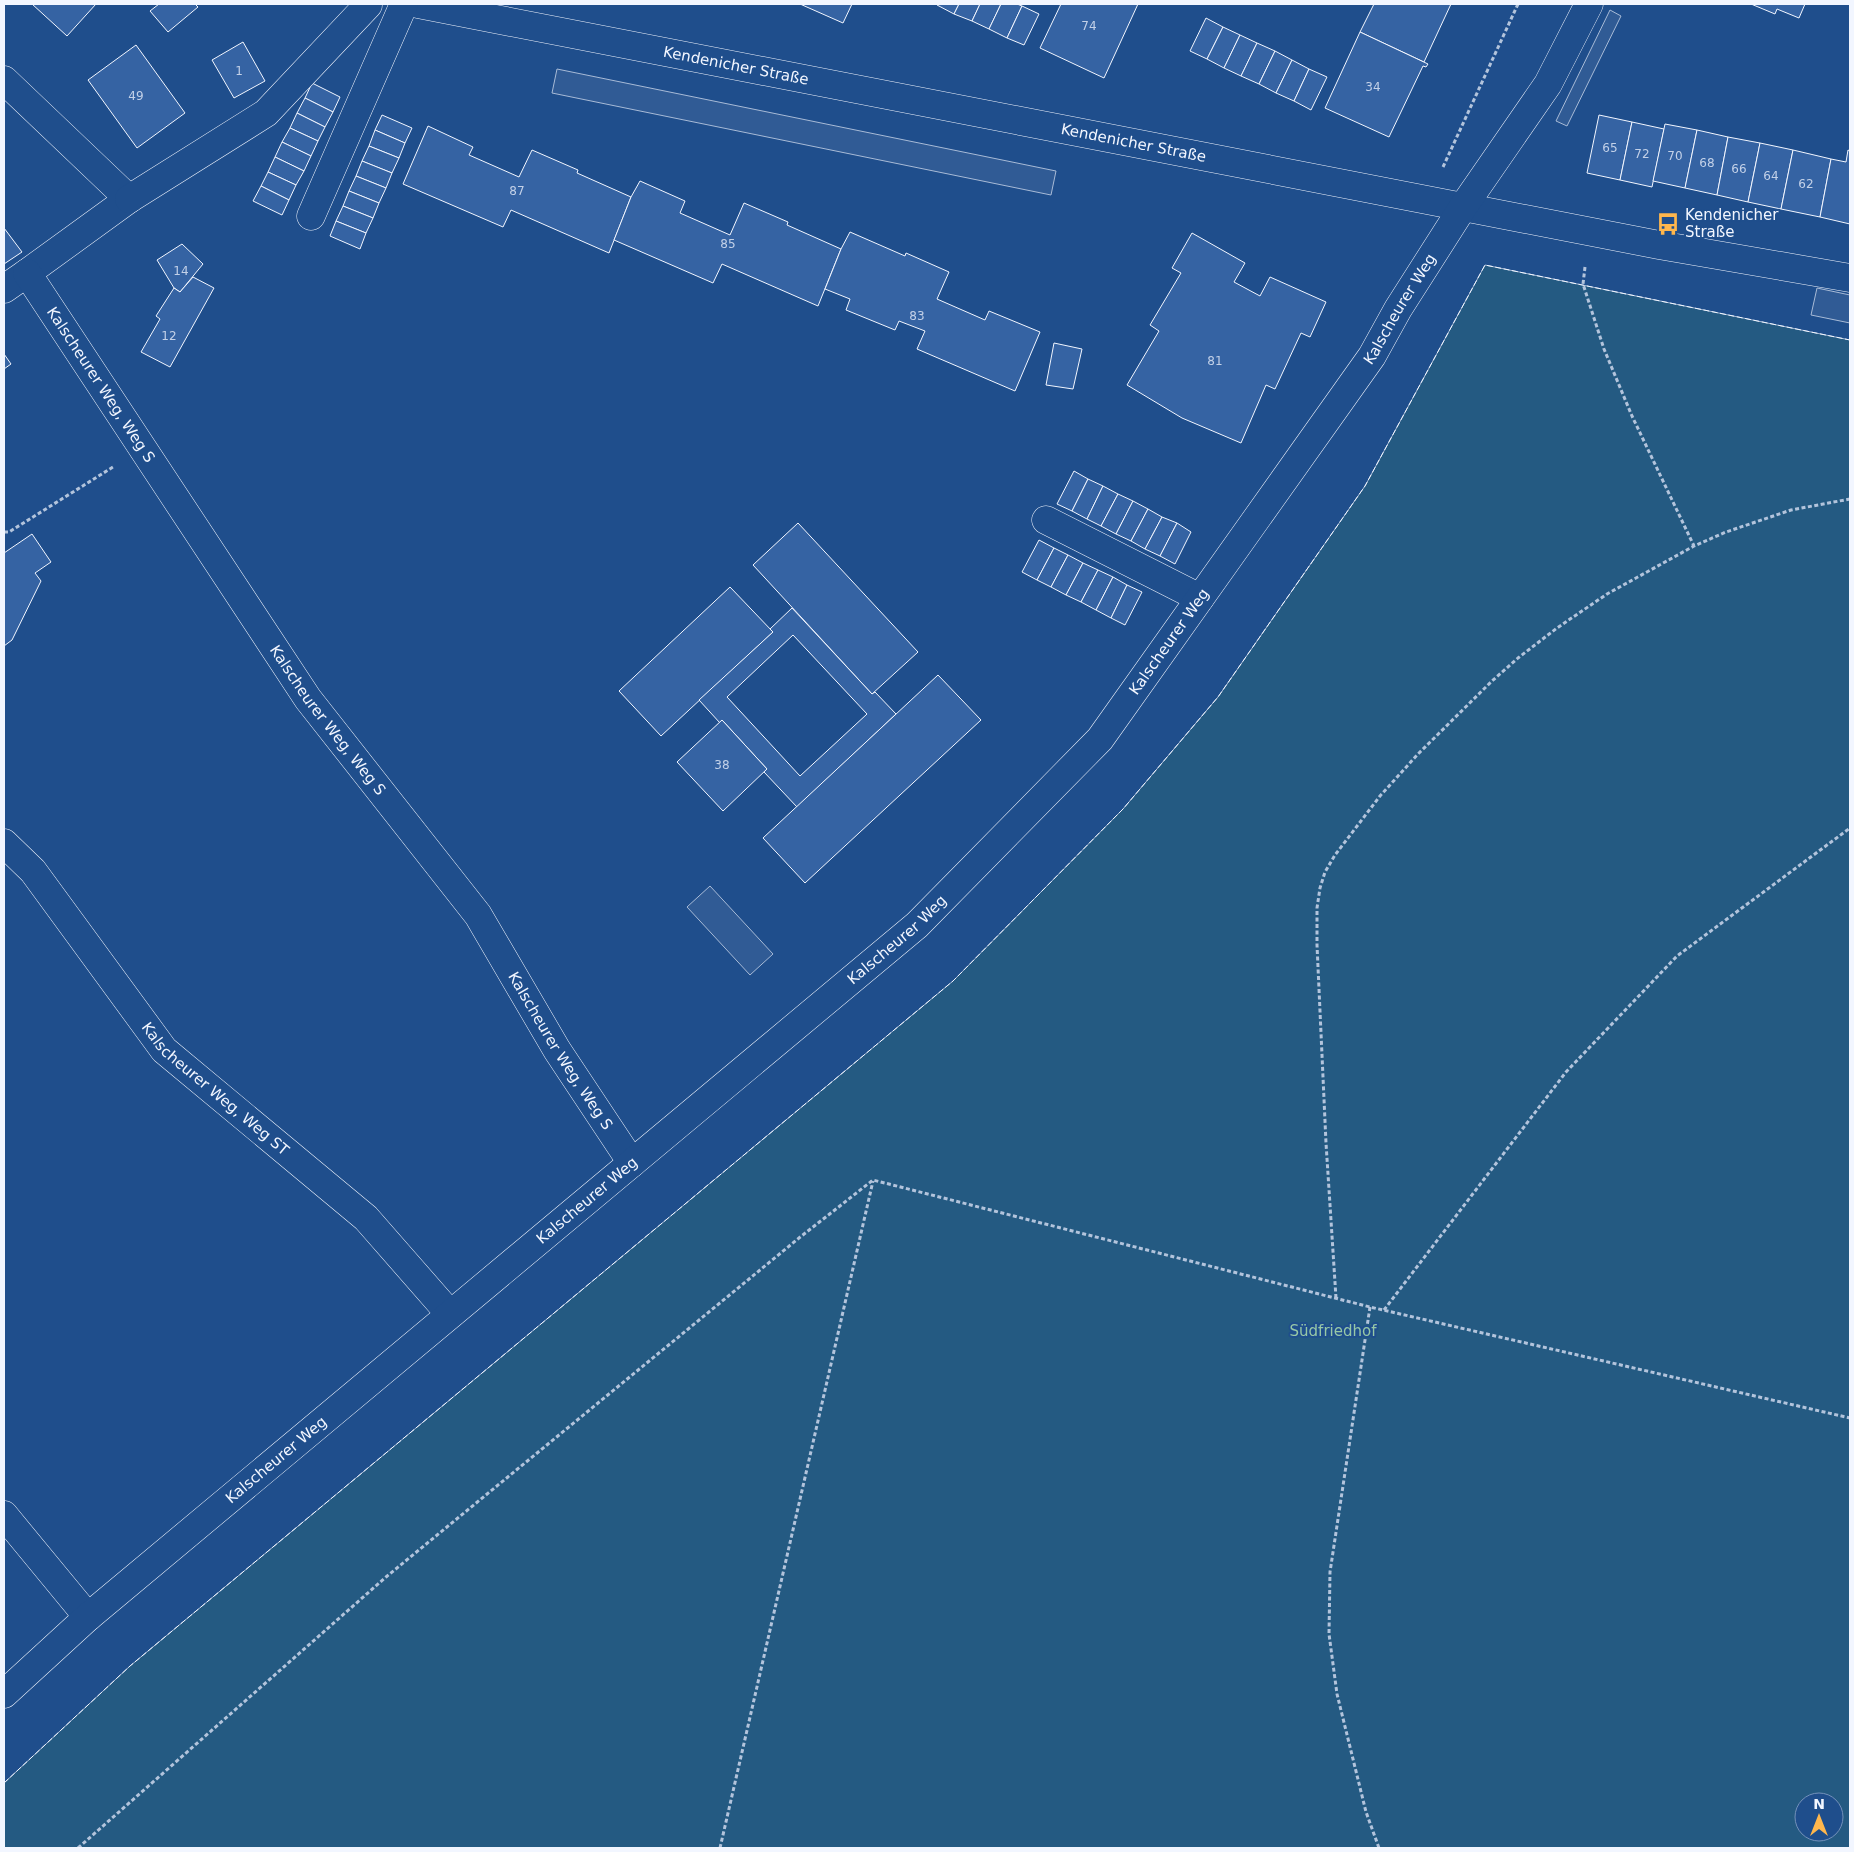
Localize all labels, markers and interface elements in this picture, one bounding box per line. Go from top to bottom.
house number: 74 [1081,19,1097,33]
street label: Kendenicher Straße [662,43,810,89]
house number: 1 [235,64,243,78]
house number: 34 [1365,80,1381,94]
house number: 49 [128,89,144,103]
street label: Kendenicher Straße [1059,120,1208,166]
house number: 65 [1602,141,1618,155]
house number: 72 [1634,147,1650,161]
house number: 70 [1667,149,1683,163]
house number: 68 [1699,156,1715,170]
house number: 66 [1731,162,1747,176]
house number: 64 [1763,169,1779,183]
house number: 62 [1798,177,1814,191]
house number: 87 [509,184,525,198]
place label: Kendenicher Straße [1685,206,1779,241]
bus stop icon: Kendenicher Straße [1655,211,1681,237]
house number: 85 [720,237,736,251]
street label: Kalscheurer Weg [1360,250,1440,368]
house number: 14 [173,264,189,278]
street label: Kalscheurer Weg, Weg S [43,304,159,466]
house number: 83 [909,309,925,323]
house number: 12 [161,329,177,343]
house number: 81 [1207,354,1223,368]
street label: Kalscheurer Weg [1125,585,1213,698]
street label: Kalscheurer Weg, Weg S [266,642,389,799]
house number: 38 [714,758,730,772]
street label: Kalscheurer Weg [844,891,950,988]
street label: Kalscheurer Weg, Weg S [504,969,616,1133]
street label: Kalscheurer Weg, Weg ST [138,1019,293,1160]
street label: Kalscheurer Weg [533,1153,641,1248]
park label: Südfriedhof [1290,1322,1377,1340]
street label: Kalscheurer Weg [222,1413,330,1507]
north arrow [1794,1792,1844,1842]
text: N [1813,1796,1825,1812]

